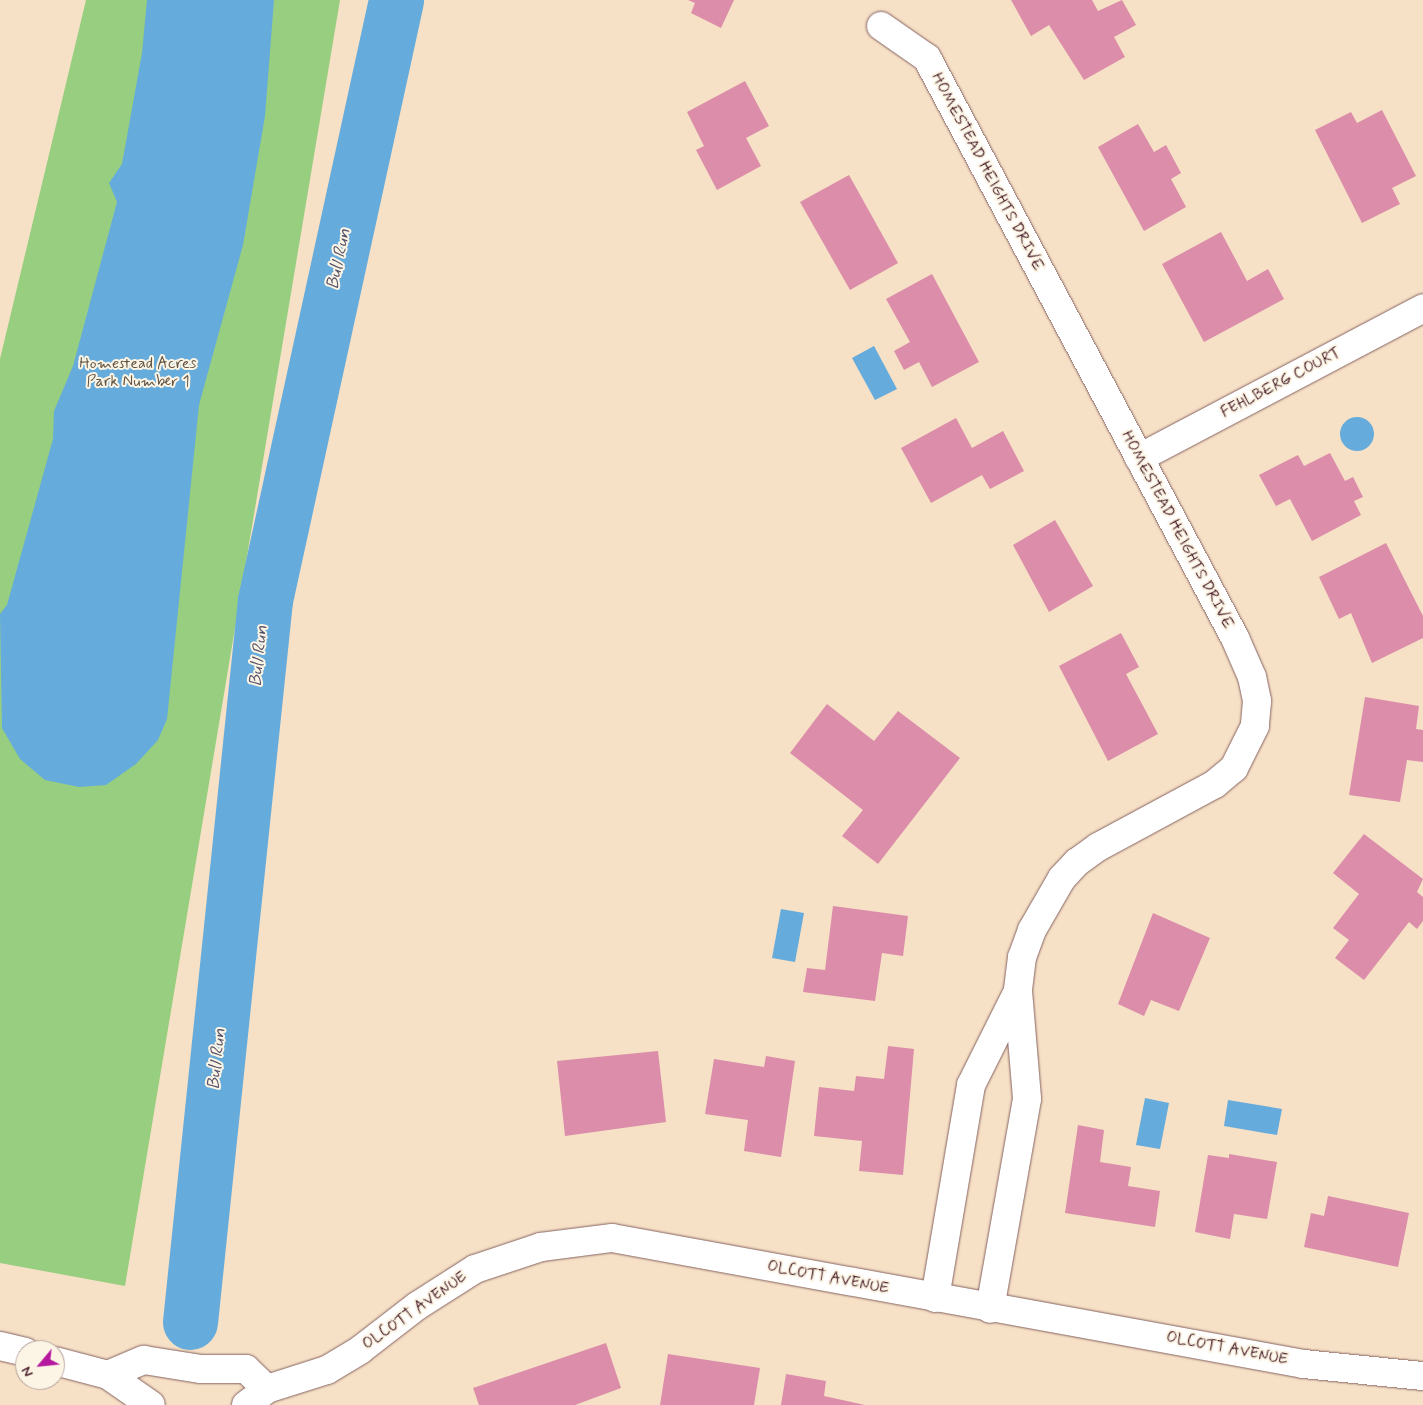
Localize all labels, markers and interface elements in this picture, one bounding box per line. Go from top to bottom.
street label: HOMESTEAD HEIGHTS DRIVE [926,69,1048,275]
water label: Bull Run [322,227,356,291]
street label: FEHLBERG COURT [1218,343,1344,423]
park label: Homestead Acres Park Number 1 [80,354,196,392]
street label: HOMESTEAD HEIGHTS DRIVE [1116,427,1238,633]
water label: Bull Run [245,624,273,688]
water label: Bull Run [203,1027,231,1091]
street label: OLCOTT AVENUE [764,1257,892,1299]
street label: OLCOTT AVENUE [358,1267,472,1355]
street label: OLCOTT AVENUE [1163,1328,1291,1370]
north arrow [15,1340,65,1390]
text: N [18,1363,38,1380]

